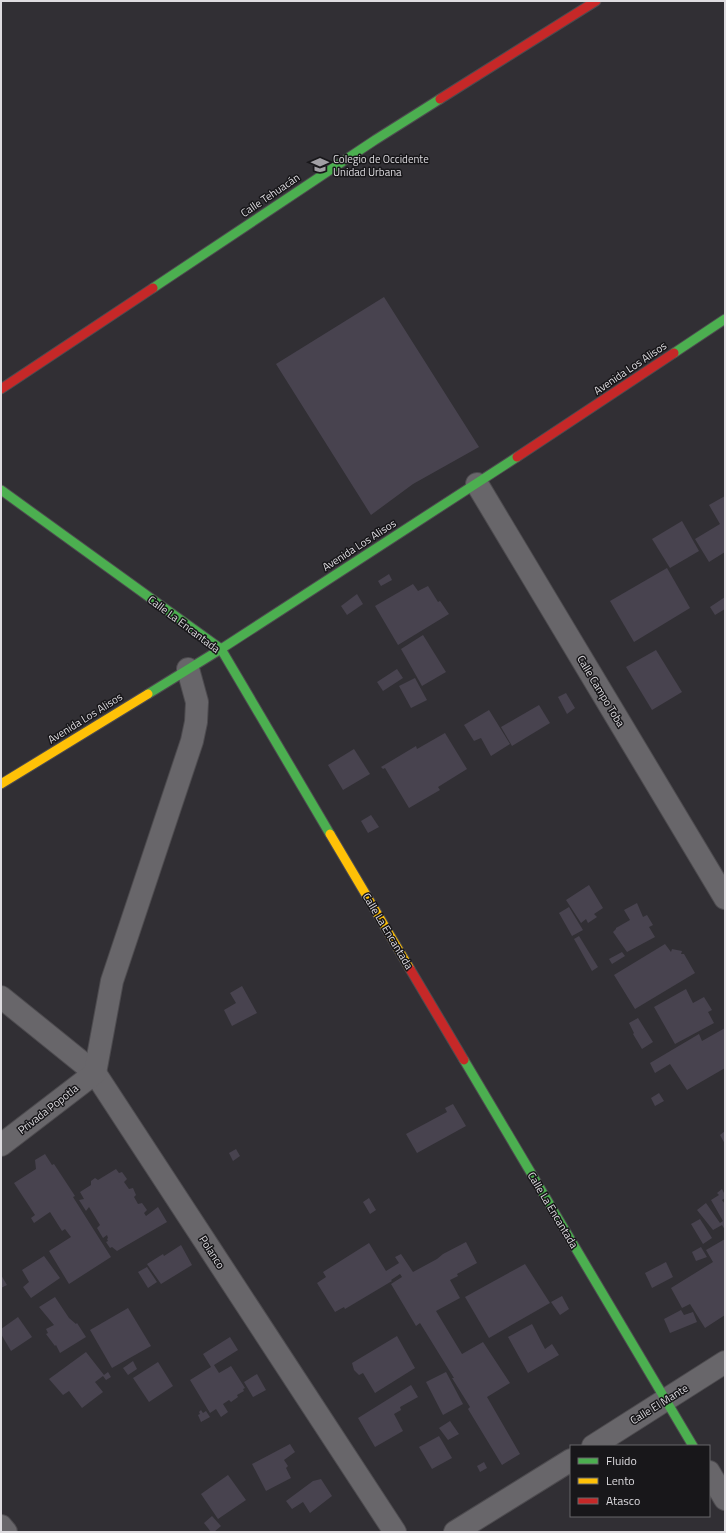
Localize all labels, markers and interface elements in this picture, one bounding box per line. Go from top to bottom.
place label: Colegio de Occidente Unidad Urbana [333,151,429,180]
school or university icon: Colegio de Occidente Unidad Urbana [310,155,330,175]
street label: Calle Tehuacán [237,169,303,221]
street label: Avenida Los Alisos [590,338,670,398]
street label: Avenida Los Alisos [319,515,399,575]
street label: Calle La Encantada [145,592,224,657]
street label: Calle Campo Toba [573,652,629,730]
street label: Avenida Los Alisos [45,689,125,747]
street label: Calle La Encantada [359,890,417,973]
street label: Privada Popotla [14,1080,82,1138]
street label: Calle La Encantada [524,1169,582,1252]
street label: Polanco [195,1232,229,1272]
street label: Calle El Mante [627,1380,691,1428]
legend [570,1445,710,1517]
text: Fluido [606,1451,637,1470]
text: Lento [606,1471,635,1490]
text: Atasco [606,1491,640,1510]

